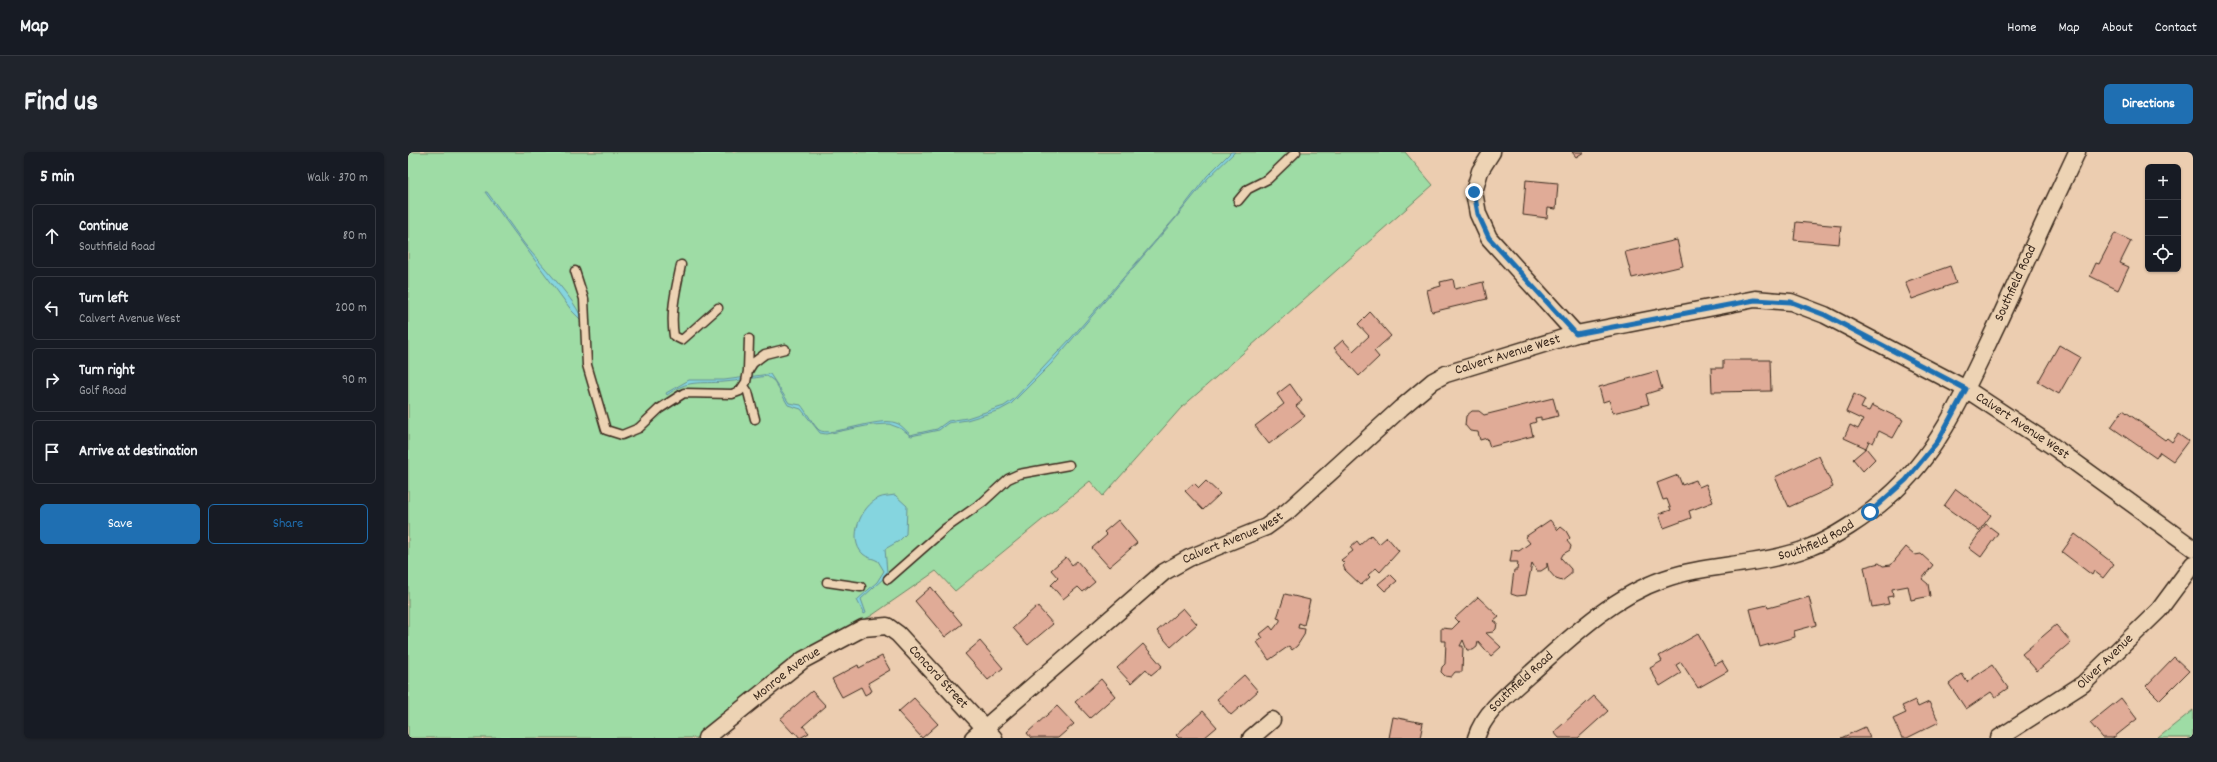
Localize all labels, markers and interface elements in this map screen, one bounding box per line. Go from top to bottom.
text: Map [20,14,49,41]
text: Home [2007,18,2036,38]
text: Map [2058,18,2080,38]
text: About [2102,18,2133,38]
text: Contact [2155,18,2197,38]
text: Find us [24,84,98,124]
button: Directions [2104,84,2193,124]
map controls [2145,164,2181,272]
button: + [2145,164,2181,200]
text: 5 min [40,166,74,190]
text: Walk · 370 m [307,169,368,188]
route end [1465,183,1483,201]
button: − [2145,200,2181,236]
text: Continue [79,216,128,238]
icon: ahead [41,225,63,247]
text: 80 m [343,227,367,246]
button: locate [2145,236,2181,272]
text: Southfield Road [79,238,155,257]
street label: Southfield Road [1990,242,2042,325]
text: Turn left [79,288,128,310]
icon: left [41,297,63,319]
text: 200 m [335,299,367,318]
text: Calvert Avenue West [79,310,180,329]
street label: Calvert Avenue West [1453,329,1563,381]
text: Turn right [79,360,135,382]
icon: right [41,369,63,391]
text: 90 m [342,371,367,390]
text: Golf Road [79,382,126,401]
street label: Calvert Avenue West [1971,388,2073,465]
icon: arrive [41,441,63,463]
text: Arrive at destination [79,441,197,463]
route start [1861,503,1879,521]
button: Save [40,504,200,544]
button: Share [208,504,368,544]
street label: Calvert Avenue West [1179,507,1288,570]
street label: Southfield Road [1776,515,1859,567]
street label: Oliver Avenue [2073,630,2138,695]
street label: Concord Street [903,641,973,714]
street label: Monroe Avenue [749,642,824,706]
street label: Southfield Road [1484,647,1558,717]

